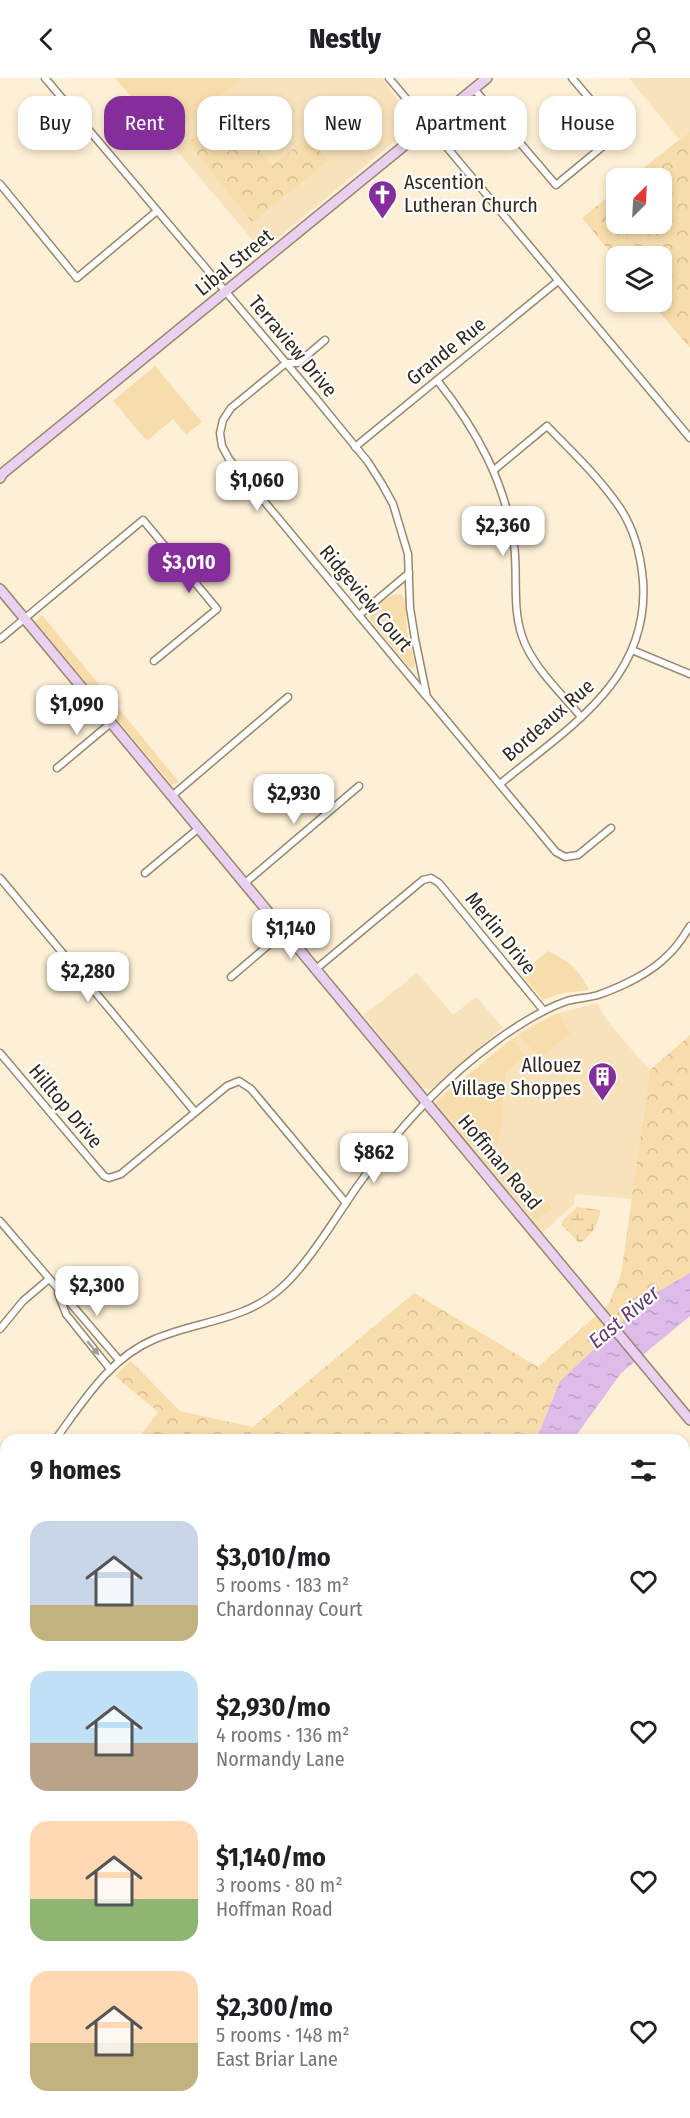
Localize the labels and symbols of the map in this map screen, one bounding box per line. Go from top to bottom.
north arrow [606,168,672,234]
place label: Ascention Lutheran Church [404,170,538,217]
church icon: Ascention Lutheran Church [367,178,399,220]
street label: Libal Street [190,223,278,301]
street label: Terraview Drive [244,290,342,402]
street label: Grande Rue [402,312,490,390]
pin: $1,060 [208,461,306,512]
pin: $2,360 [454,506,552,557]
street label: Ridgeview Court [315,540,418,656]
pin: $3,010 [140,543,238,594]
street label: Bordeaux Rue [497,674,599,766]
pin: $1,090 [28,685,126,736]
pin: $2,930 [245,774,343,825]
street label: Merlin Drive [461,887,541,979]
pin: $1,140 [242,909,340,960]
pin: $2,280 [39,952,137,1003]
place label: Allouez Village Shoppes [451,1053,581,1100]
street label: Hilltop Drive [24,1059,108,1153]
building icon: Allouez Village Shoppes [586,1060,618,1102]
street label: Hoffman Road [453,1110,547,1214]
pin: $862 [338,1133,410,1184]
pin: $2,300 [48,1266,146,1317]
water label: East River [583,1280,665,1354]
one-way arrow [86,1340,99,1355]

